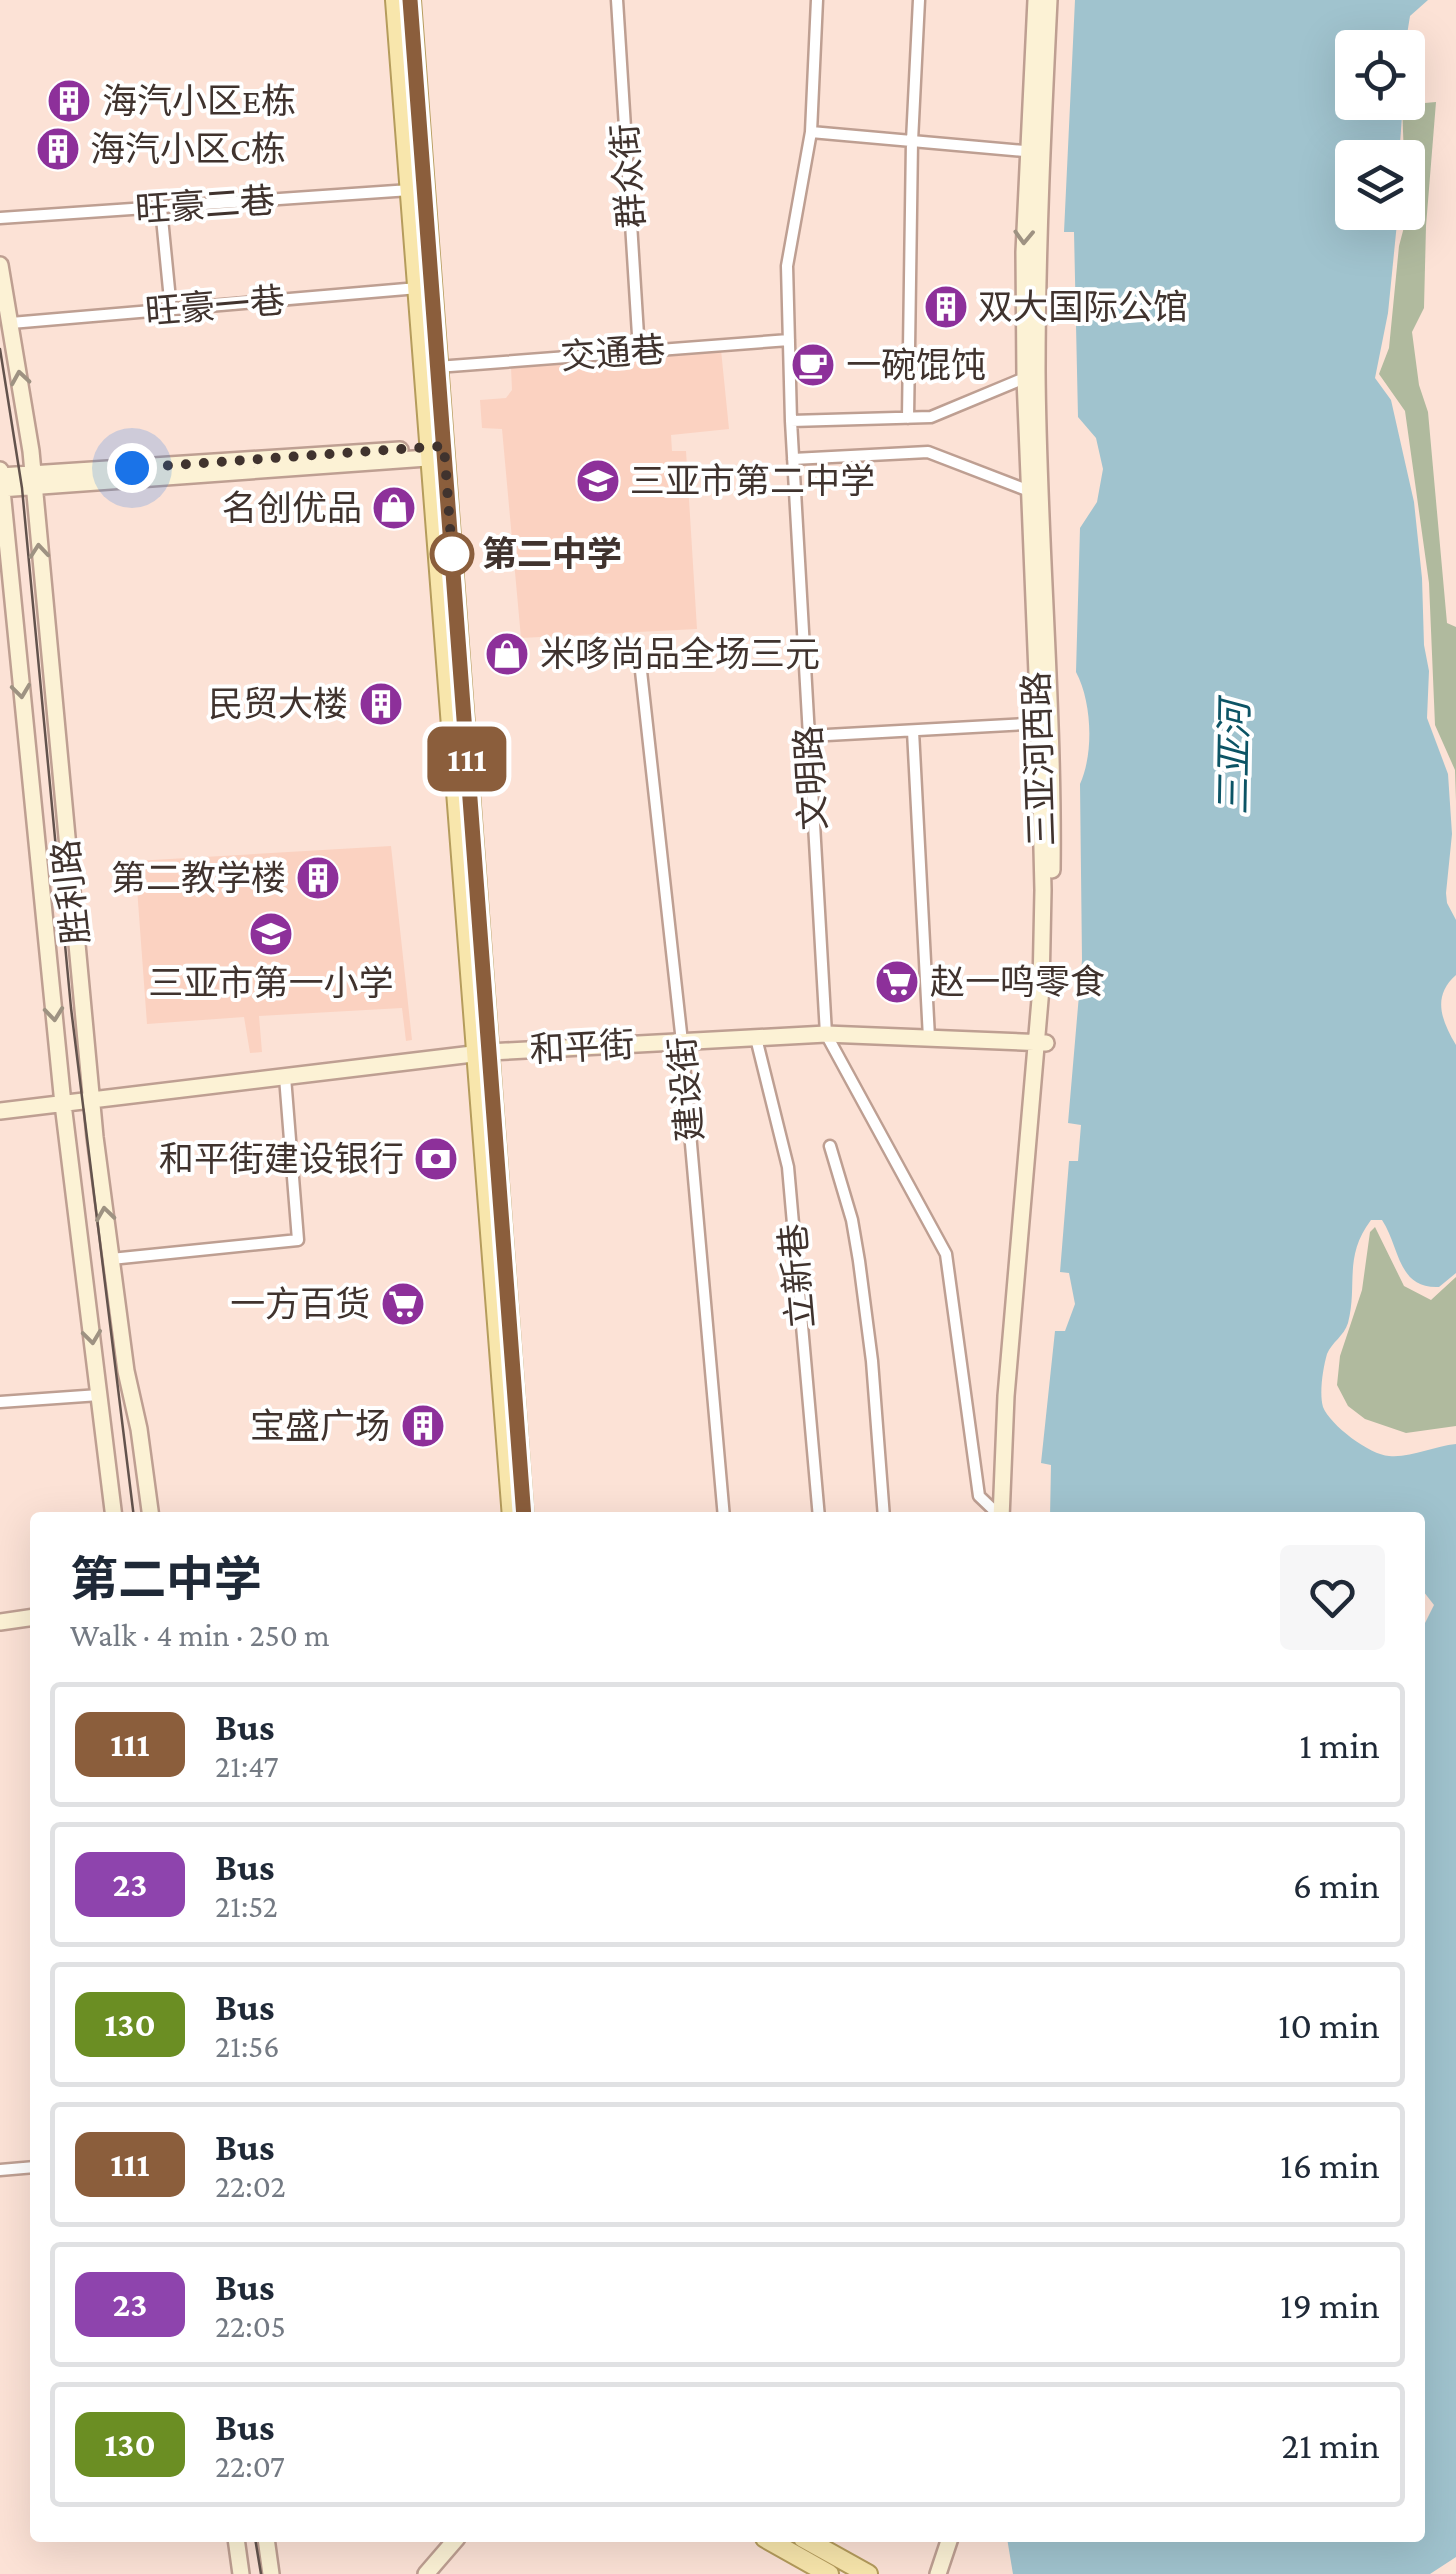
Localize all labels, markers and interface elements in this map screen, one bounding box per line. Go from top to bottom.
map controls [1335,30,1425,230]
button: locate [1335,30,1425,120]
building icon: 海汽小区E栋 [46,78,92,124]
place label: 海汽小区E栋 [102,82,296,121]
street label: 群众街 [605,122,652,230]
building icon: 海汽小区C栋 [35,126,81,172]
place label: 海汽小区C栋 [90,130,286,169]
button: layers [1335,140,1425,230]
street label: 旺豪二巷 [134,181,276,230]
one-way arrow [1014,230,1035,246]
street label: 旺豪一巷 [144,281,286,332]
building icon: 双大国际公馆 [923,284,969,330]
place label: 双大国际公馆 [978,288,1188,327]
street label: 交通巷 [559,330,667,377]
cafe icon: 一碗馄饨 [790,342,836,388]
place label: 一碗馄饨 [846,346,986,385]
one-way arrow [10,369,31,386]
your location [107,443,157,493]
school or university icon: 三亚市第二中学 [575,458,621,504]
place label: 三亚市第二中学 [630,462,875,501]
shop icon: 名创优品 [371,485,417,531]
place label: 名创优品 [222,489,362,528]
marker: 第二中学 [431,533,473,575]
place label: 第二中学 [482,535,622,574]
one-way arrow [29,542,50,558]
shop icon: 米哆尚品全场三元 [484,631,530,677]
place label: 米哆尚品全场三元 [540,635,820,674]
street label: 三亚河西路 [1017,671,1062,847]
building icon: 民贸大楼 [358,681,404,727]
one-way arrow [10,683,31,699]
place label: 民贸大楼 [208,685,348,724]
water label: 三亚河 [1212,694,1256,815]
street label: 文明路 [789,725,834,831]
line badge: 111 [410,726,524,792]
text: 111 [447,740,487,779]
street label: 胜利路 [47,838,96,946]
building icon: 第二教学楼 [295,855,341,901]
place label: 第二教学楼 [111,859,286,898]
school or university icon: 三亚市第一小学 [248,911,294,957]
supermarket icon: 赵一鸣零食 [874,959,920,1005]
place label: 赵一鸣零食 [930,963,1105,1002]
place label: 三亚市第一小学 [148,964,394,1003]
one-way arrow [43,1007,65,1023]
street label: 和平街 [529,1025,635,1070]
street label: 建设街 [662,1035,711,1143]
bank icon: 和平街建设银行 [413,1136,459,1182]
place label: 和平街建设银行 [159,1140,404,1179]
one-way arrow [95,1205,116,1221]
street label: 立新巷 [773,1222,822,1330]
supermarket icon: 一方百货 [380,1281,426,1327]
place label: 一方百货 [230,1285,370,1324]
one-way arrow [81,1329,102,1345]
building icon: 宝盛广场 [400,1403,446,1449]
place label: 宝盛广场 [250,1407,390,1446]
button: heart [1280,1545,1385,1650]
text: 第二中学 [70,1553,262,1606]
text: Walk · 4 min · 250 m [70,1617,330,1653]
text: Bus [215,1706,274,1748]
text: 1 min [1299,1724,1380,1766]
text: 111 [110,1725,150,1764]
text: 21:47 [215,1748,279,1784]
text: Bus [215,1846,274,1888]
text: 6 min [1293,1864,1380,1906]
text: 23 [113,1865,147,1904]
text: 21:52 [215,1888,278,1924]
text: Bus [215,1986,274,2028]
text: 10 min [1278,2004,1380,2046]
text: 130 [104,2005,156,2044]
text: 21:56 [215,2028,280,2064]
text: Bus [215,2126,274,2168]
text: 16 min [1280,2144,1380,2186]
text: 111 [110,2145,150,2184]
text: 22:02 [215,2168,286,2204]
text: Bus [215,2266,274,2308]
text: 19 min [1280,2284,1380,2326]
text: 23 [113,2285,147,2324]
text: 22:05 [215,2308,286,2344]
text: Bus [215,2406,274,2448]
text: 21 min [1281,2424,1380,2466]
text: 130 [104,2425,156,2464]
text: 22:07 [215,2448,285,2484]

